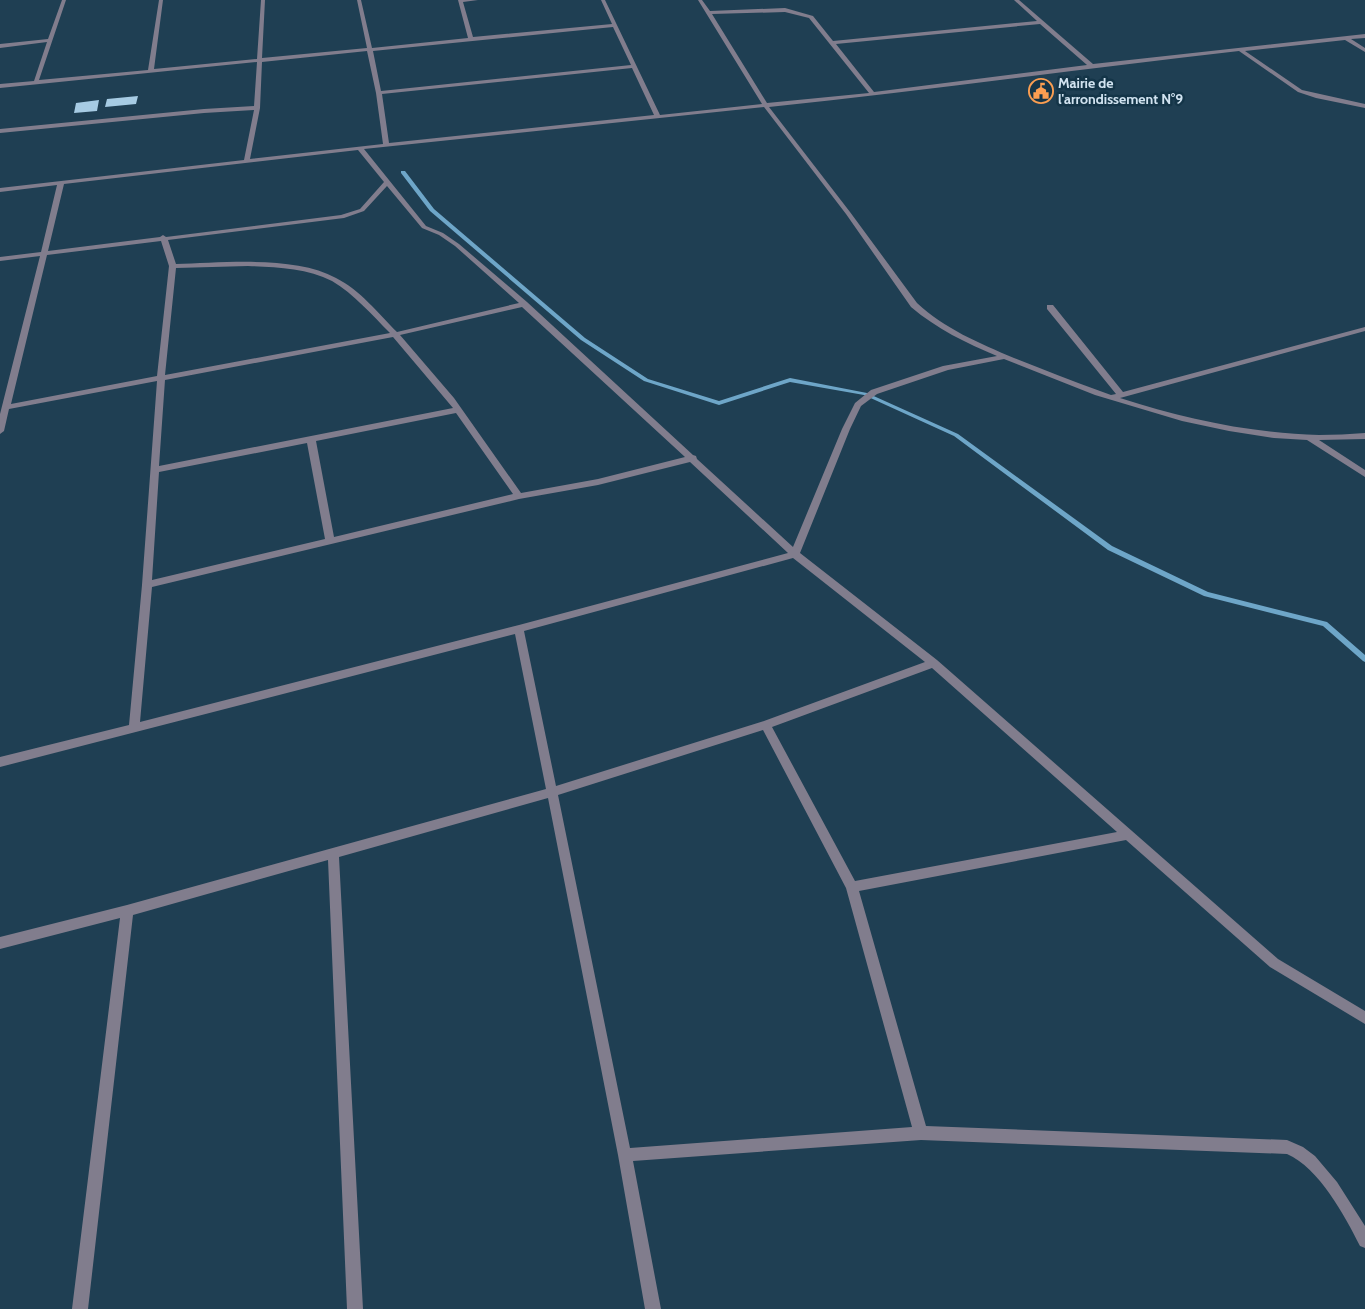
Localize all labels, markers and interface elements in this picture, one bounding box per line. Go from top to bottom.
place label: Mairie de l'arrondissement N°9 [1058,74,1183,108]
public building icon: Mairie de l'arrondissement N°9 [1028,78,1054,104]

